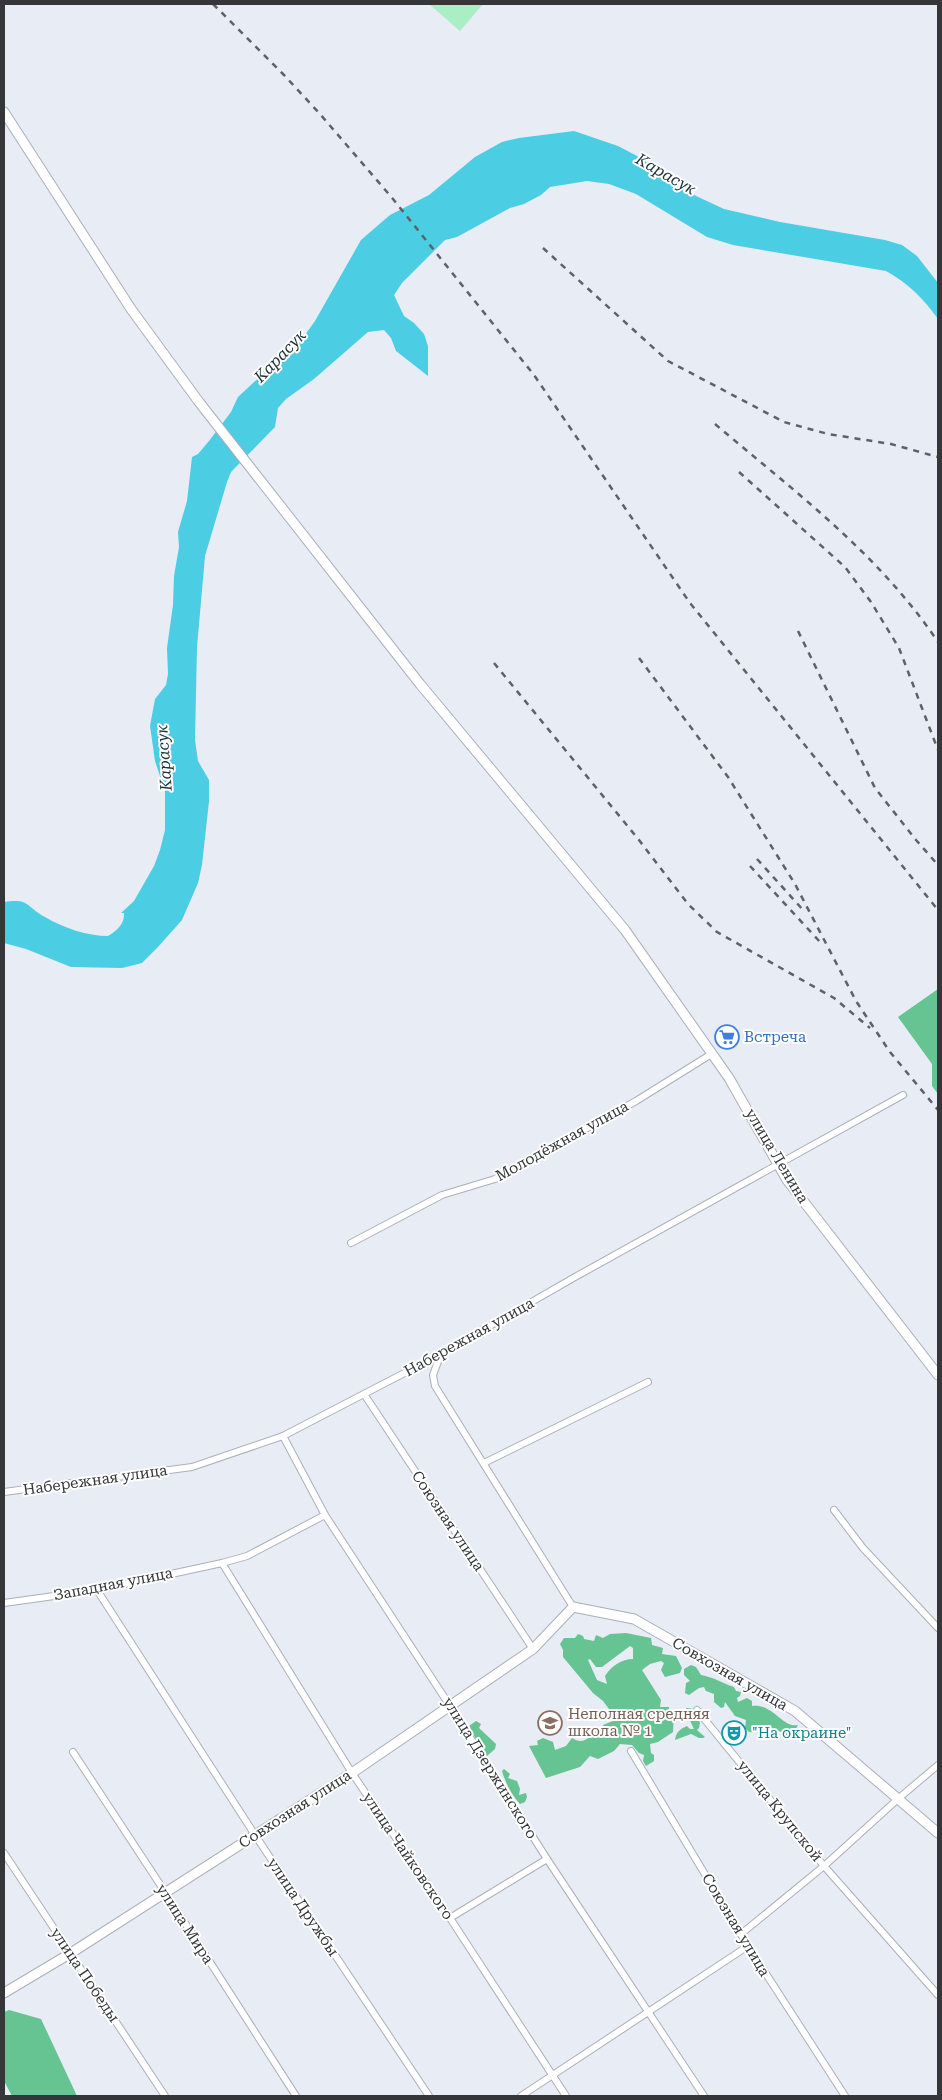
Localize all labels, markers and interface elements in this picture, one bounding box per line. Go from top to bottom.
water label: Карасук [632,149,700,199]
water label: Карасук [249,326,310,387]
water label: Карасук [152,724,176,793]
supermarket icon: Встреча [714,1024,740,1050]
place label: Встреча [744,1028,806,1046]
street label: Молодёжная улица [492,1097,632,1185]
street label: улица Ленина [742,1105,812,1207]
street label: Набережная улица [401,1294,537,1380]
street label: Набережная улица [22,1461,168,1499]
street label: Союзная улица [408,1468,488,1574]
street label: Западная улица [52,1564,174,1604]
street label: Совхозная улица [669,1634,791,1714]
street label: улица Дзержинского [439,1694,541,1842]
place label: Неполная средняя школа № 1 [568,1705,710,1740]
school or university icon: Неполная средняя школа № 1 [537,1710,563,1736]
theatre icon: "На окраине" [721,1720,747,1746]
place label: "На окраине" [752,1724,851,1742]
street label: улица Крупской [734,1757,826,1865]
street label: Совхозная улица [235,1766,355,1852]
street label: улица Чайковского [359,1789,457,1923]
street label: улица Дружбы [263,1854,343,1960]
street label: Союзная улица [698,1870,774,1980]
street label: улица Мира [152,1881,218,1967]
street label: улица Победы [47,1924,123,2026]

